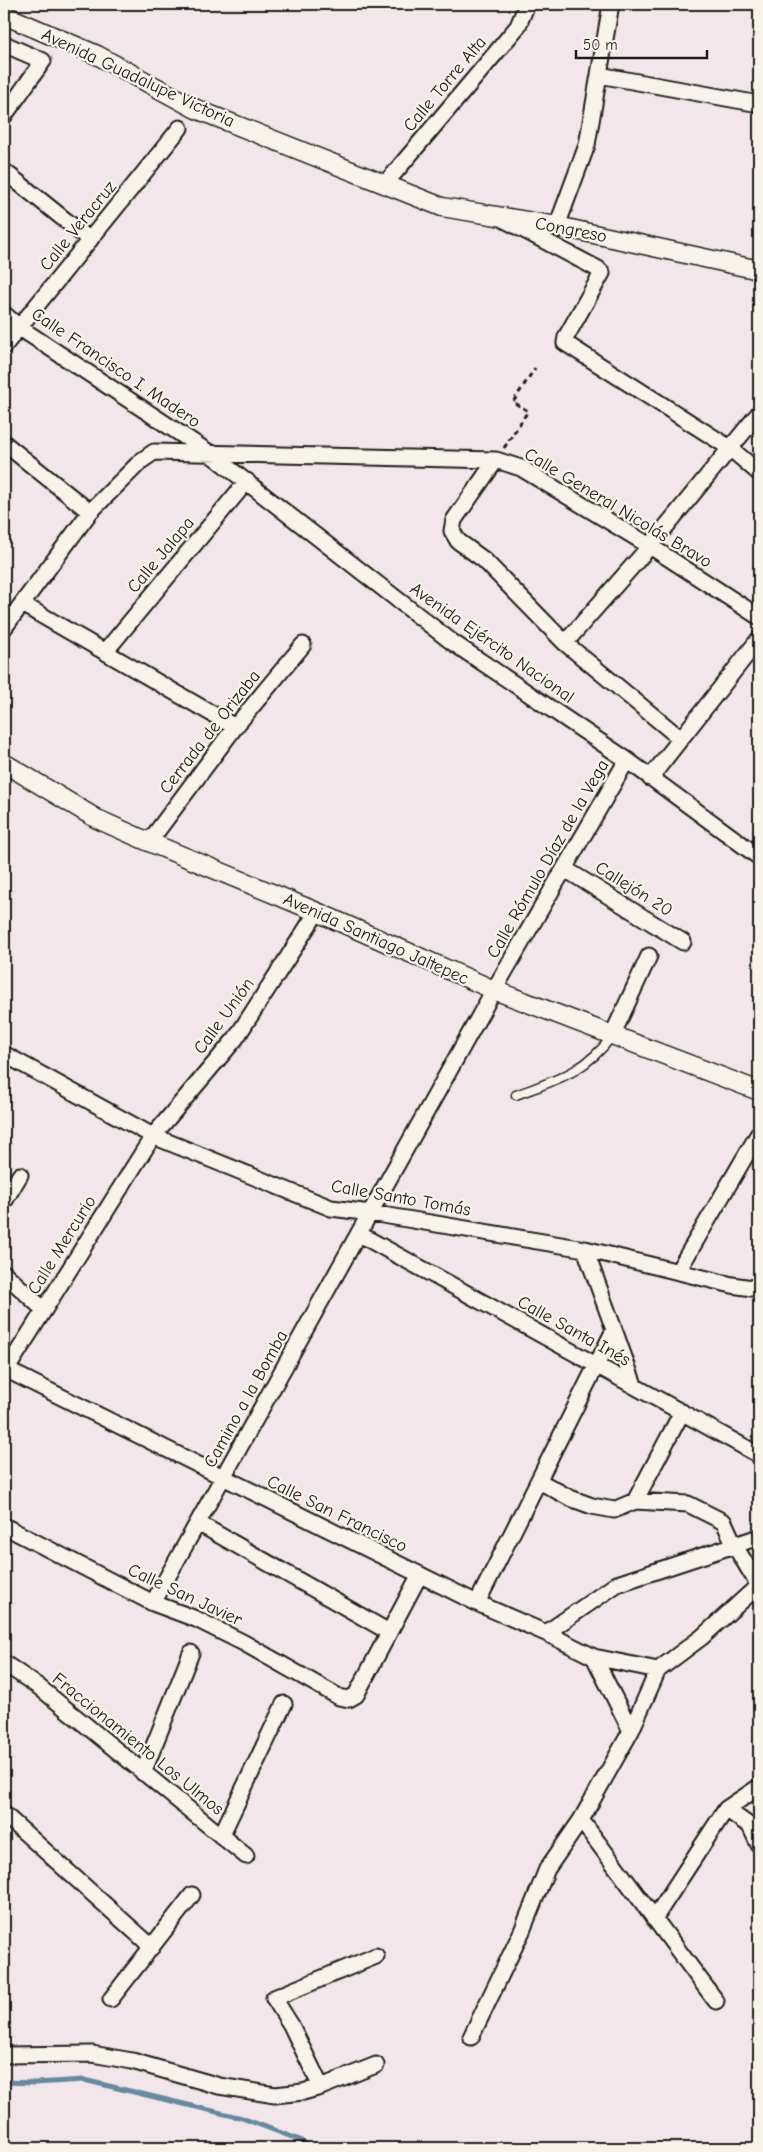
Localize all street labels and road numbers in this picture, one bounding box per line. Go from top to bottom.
street label: Avenida Guadalupe Victoria [38,24,238,132]
street label: Calle Torre Alta [399,32,491,136]
street label: Calle Veracruz [35,177,121,275]
street label: Congreso [533,213,609,247]
street label: Calle Francisco I. Madero [28,304,204,432]
street label: Calle General Nicolás Bravo [520,444,716,572]
street label: Calle Jalapa [123,513,199,597]
street label: Avenida Ejército Nacional [406,578,578,708]
street label: Cerrada de Orizaba [155,666,265,798]
street label: Calle Rómulo Díaz de la Vega [483,756,613,962]
street label: Callejón 20 [591,857,677,921]
street label: Avenida Santiago Jaltepec [280,889,472,990]
street label: Calle Unión [189,974,259,1058]
street label: Calle Santo Tomás [330,1175,472,1221]
street label: Calle Mercurio [23,1192,101,1298]
street label: Calle Santa Inés [514,1291,634,1371]
street label: Camino a la Bomba [200,1327,292,1471]
street label: Calle San Francisco [264,1471,410,1557]
street label: Calle San Javier [124,1559,246,1631]
street label: Fraccionamiento Los Ulmos [48,1668,228,1820]

